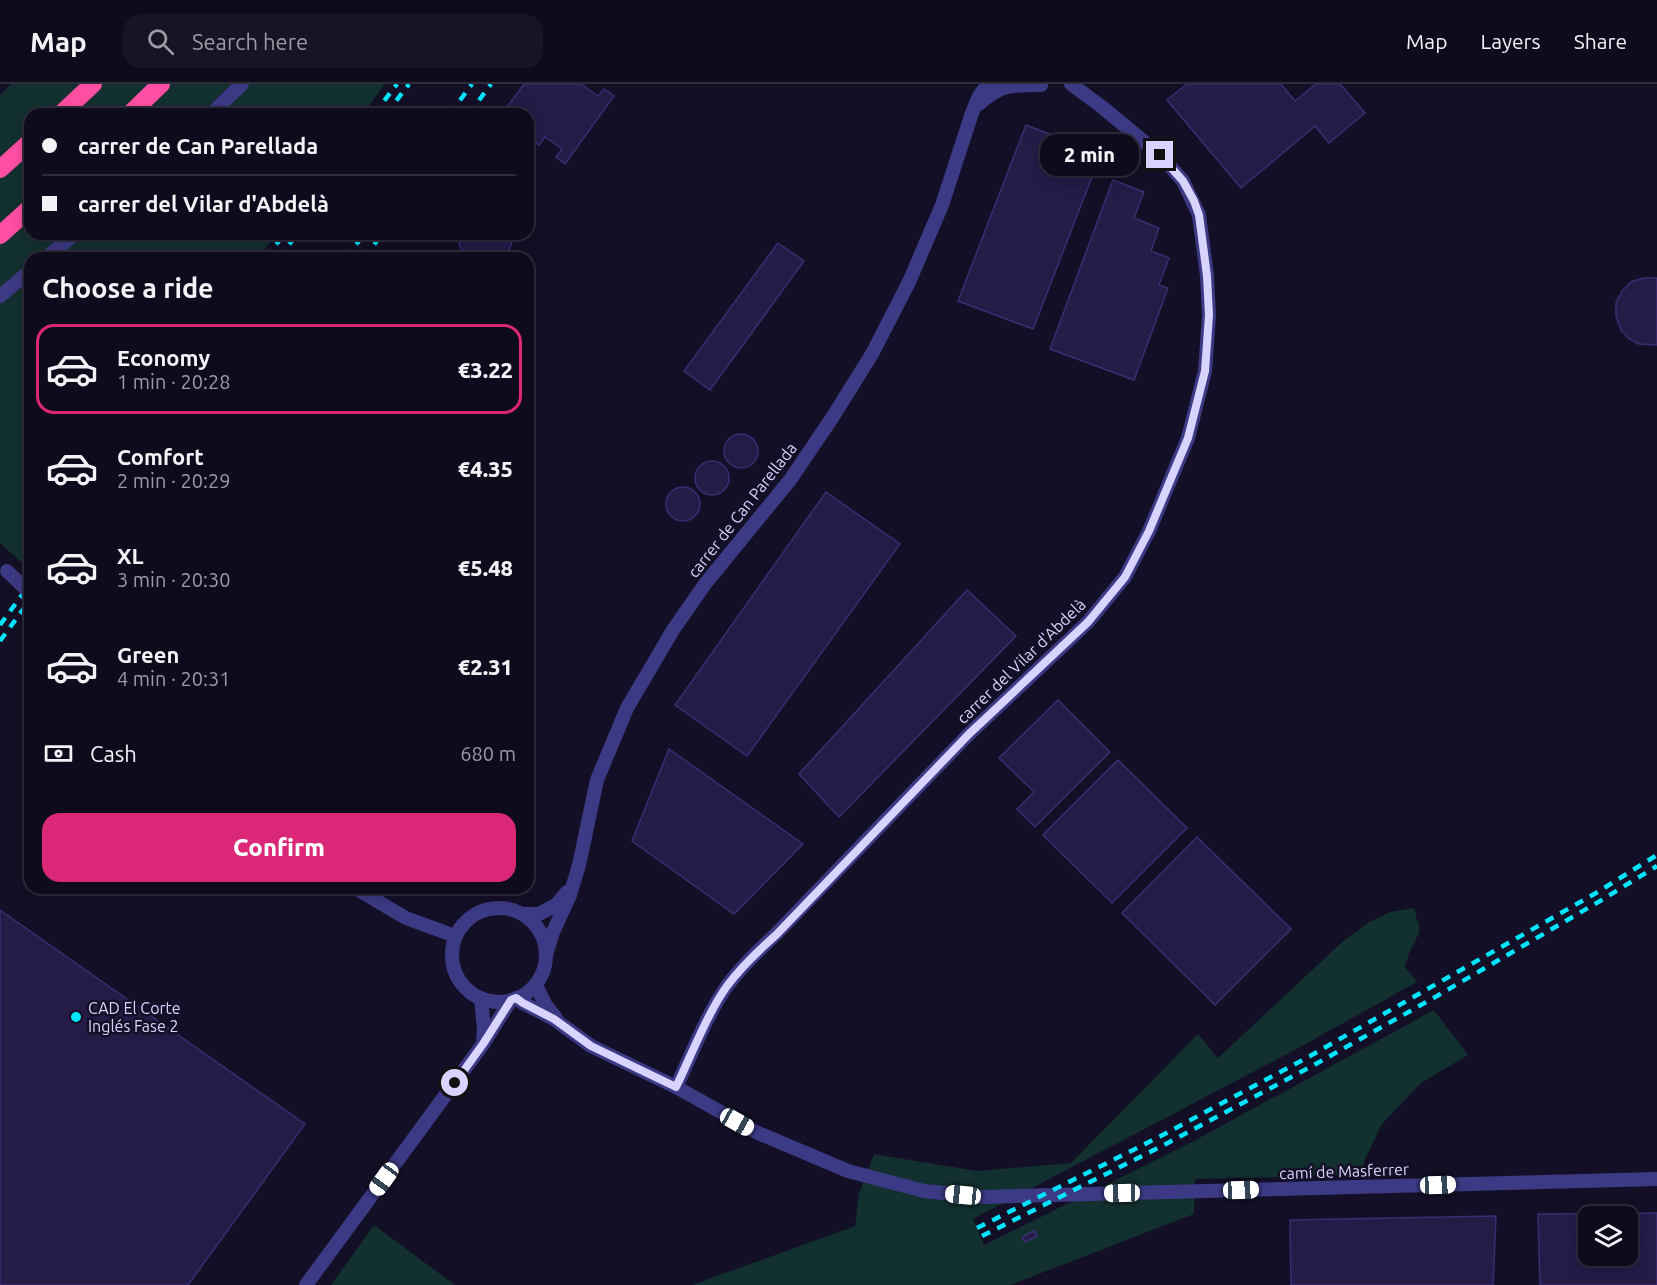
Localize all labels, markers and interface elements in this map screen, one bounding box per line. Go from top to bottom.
search box [123,14,543,68]
icon: search [144,25,177,58]
text: Map [30,26,87,57]
text: Search here [192,29,308,54]
text: Map [1406,29,1447,53]
text: Layers [1480,29,1541,53]
text: Share [1574,29,1627,53]
text: carrer de Can Parellada [78,133,318,158]
callout: 2 min [1040,134,1139,176]
route end [1146,141,1173,168]
text: 2 min [1064,143,1115,166]
text: carrer del Vilar d'Abdelà [78,191,329,216]
text: Choose a ride [42,273,214,303]
icon: car [45,342,99,396]
text: Economy [117,345,210,370]
text: €3.22 [458,357,513,382]
text: 1 min · 20:28 [117,370,231,393]
street label: carrer de Can Parellada [684,439,800,581]
icon: car [45,441,99,495]
text: Comfort [117,444,204,469]
text: €4.35 [458,456,513,481]
text: 2 min · 20:29 [117,469,231,492]
icon: car [45,540,99,594]
text: XL [117,543,144,568]
text: €5.48 [458,555,513,580]
text: 3 min · 20:30 [117,568,231,591]
street label: carrer del Vilar d'Abdelà [953,595,1089,727]
icon: car [45,639,99,693]
text: Green [117,642,179,667]
text: €2.31 [458,654,513,679]
text: 4 min · 20:31 [117,667,231,690]
icon: cash [42,737,75,770]
text: Cash [90,741,137,766]
text: 680 m [460,742,516,765]
button: Confirm [42,813,516,882]
place label: CAD El Corte Inglés Fase 2 [88,999,181,1035]
marker: CAD El Corte Inglés Fase 2 [69,1010,83,1024]
route start [441,1069,468,1096]
car [717,1105,757,1139]
car [366,1159,402,1199]
street label: camí de Masferrer [1279,1160,1409,1182]
car [1420,1175,1456,1195]
car [1223,1180,1259,1200]
car [944,1184,982,1206]
car [1104,1184,1140,1202]
map controls [1578,1206,1638,1266]
button: layers [1578,1206,1638,1266]

